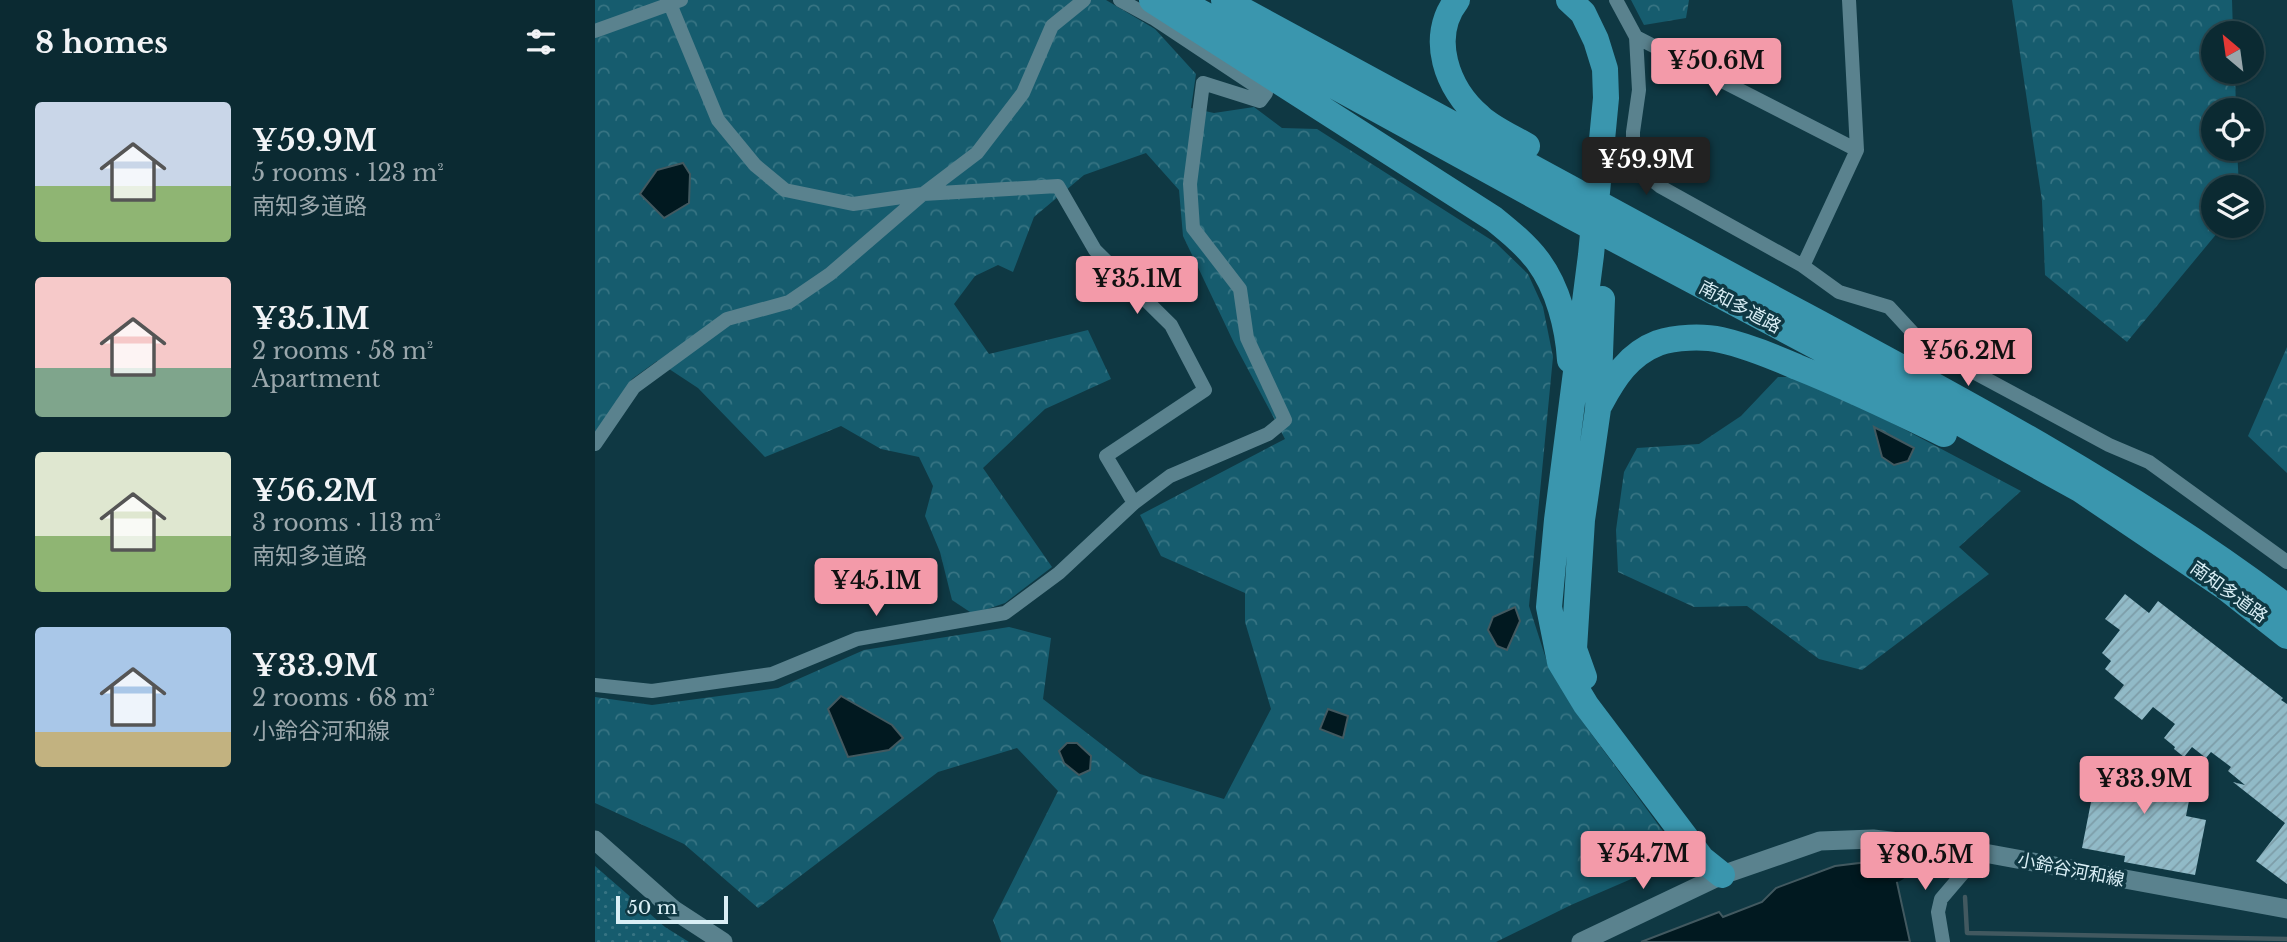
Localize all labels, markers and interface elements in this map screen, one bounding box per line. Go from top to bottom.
north arrow [2201,21,2265,84]
map controls [2201,21,2264,238]
icon: filters [522,23,560,61]
text: 8 homes [35,24,168,61]
pin: ¥50.6M [1659,38,1773,98]
text: ¥50.6M [1667,47,1765,75]
button: locate [2201,98,2264,161]
text: ¥59.9M [252,122,377,159]
icon: home [91,130,175,214]
pin: ¥59.9M [1589,138,1703,197]
text: ¥59.9M [1598,146,1694,174]
text: 5 rooms · 123 m² [252,159,444,187]
button: layers [2201,175,2264,238]
text: 南知多道路 [252,192,367,220]
pin: ¥35.1M [1080,256,1194,316]
text: ¥35.1M [1092,265,1182,293]
street label: 南知多道路 [1695,276,1785,338]
text: ¥35.1M [252,300,370,337]
icon: home [91,305,175,389]
pin: ¥56.2M [1911,328,2025,388]
text: 2 rooms · 58 m² [252,337,433,365]
text: ¥56.2M [1920,337,2016,365]
text: Apartment [252,365,380,393]
text: ¥56.2M [252,472,377,509]
icon: home [91,480,175,564]
text: 3 rooms · 113 m² [252,509,441,537]
text: 南知多道路 [252,542,367,570]
street label: 南知多道路 [2186,557,2272,627]
pin: ¥45.1M [819,558,933,618]
text: ¥45.1M [831,567,921,595]
text: ¥33.9M [252,647,378,684]
icon: home [91,655,175,739]
text: 2 rooms · 68 m² [252,684,435,712]
text: 小鈴谷河和線 [252,717,390,745]
pin: ¥33.9M [2087,756,2201,816]
text: ¥33.9M [2096,765,2192,793]
pin: ¥54.7M [1586,832,1700,891]
pin: ¥80.5M [1868,832,1982,892]
text: ¥54.7M [1597,840,1689,868]
text: ¥80.5M [1876,841,1974,869]
street label: 小鈴谷河和線 [2016,849,2126,891]
scale bar [616,893,728,925]
text: 50 m [627,896,677,919]

